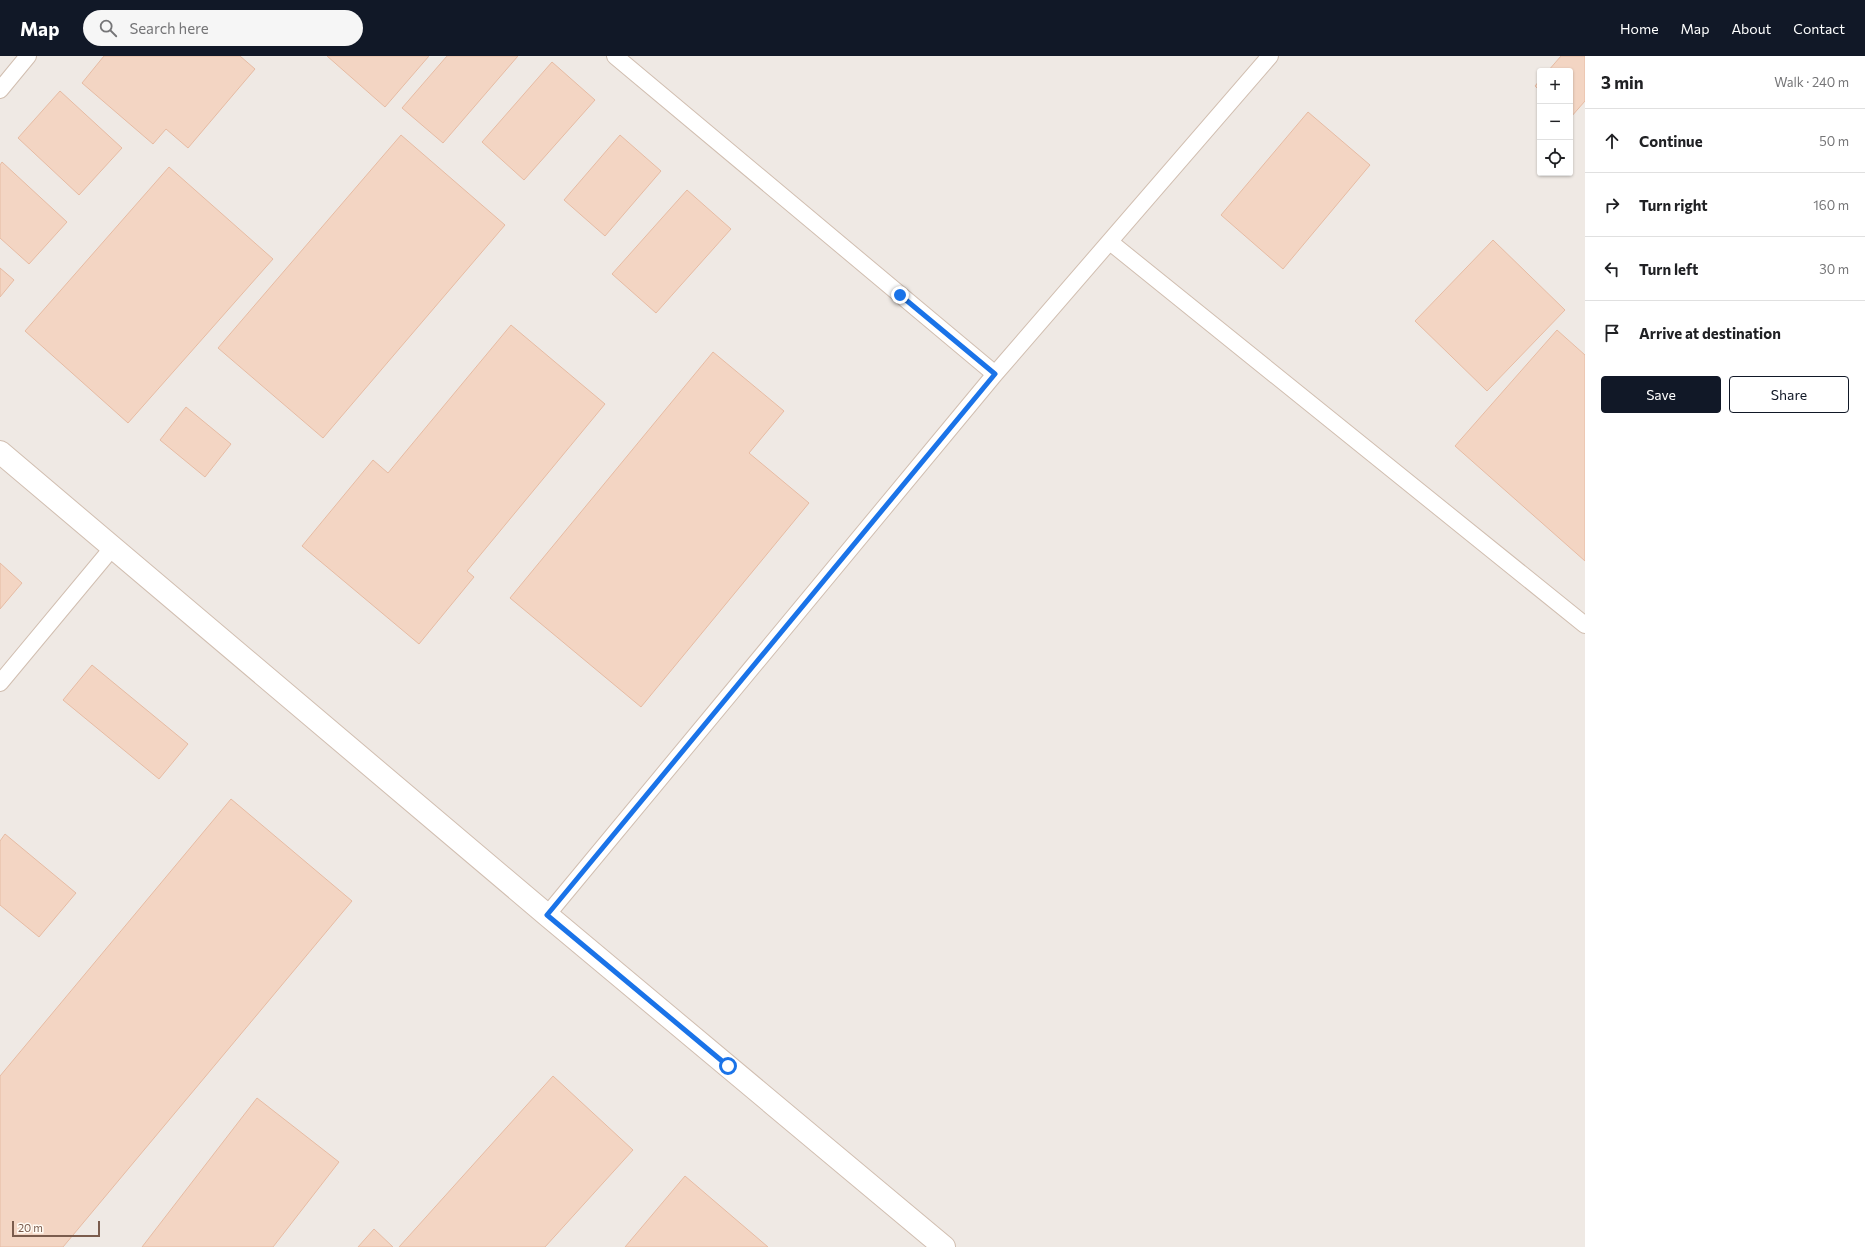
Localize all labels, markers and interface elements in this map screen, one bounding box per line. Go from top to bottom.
search box [83,10,363,46]
text: Map [20,17,59,40]
icon: search [97,17,119,39]
text: Search here [129,19,209,37]
text: Home [1620,20,1659,37]
text: Map [1681,20,1709,37]
text: About [1731,20,1771,37]
text: Contact [1793,20,1845,37]
map controls [1537,68,1573,176]
button: + [1537,68,1573,104]
text: 3 min [1601,72,1644,93]
text: Walk · 240 m [1774,74,1849,90]
button: − [1537,104,1573,140]
icon: ahead [1601,130,1623,152]
text: Continue [1639,132,1703,150]
text: 50 m [1819,133,1849,149]
button: locate [1537,140,1573,176]
icon: right [1601,194,1623,216]
text: Turn right [1639,196,1708,214]
text: 160 m [1813,197,1849,213]
icon: left [1601,258,1623,280]
text: Turn left [1639,260,1698,278]
text: 30 m [1819,261,1849,277]
route end [891,286,909,304]
icon: arrive [1601,322,1623,344]
text: Arrive at destination [1639,324,1781,342]
button: Save [1601,376,1721,413]
button: Share [1729,376,1849,413]
route start [719,1057,737,1075]
scale bar [12,1219,100,1238]
text: 20 m [18,1221,43,1234]

